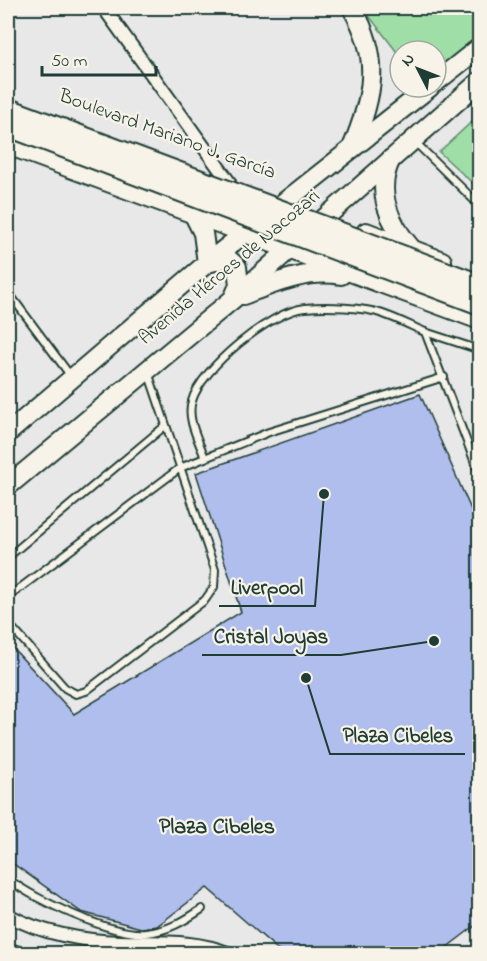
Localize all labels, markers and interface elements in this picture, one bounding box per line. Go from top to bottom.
scale bar [42,39,156,77]
north arrow [388,39,448,99]
text: N [396,48,421,72]
text: 50 m [51,49,88,75]
street label: Boulevard Mariano J. García [54,82,280,188]
street label: Avenida Héroes de Nacozari [133,183,327,353]
callout: Liverpool [219,567,315,606]
text: Liverpool [231,574,304,604]
callout: Cristal Joyas [202,616,341,655]
text: Cristal Joyas [214,623,329,655]
callout: Plaza Cibeles [330,715,465,754]
text: Plaza Cibeles [343,722,454,752]
district label: Plaza Cibeles [159,812,275,844]

